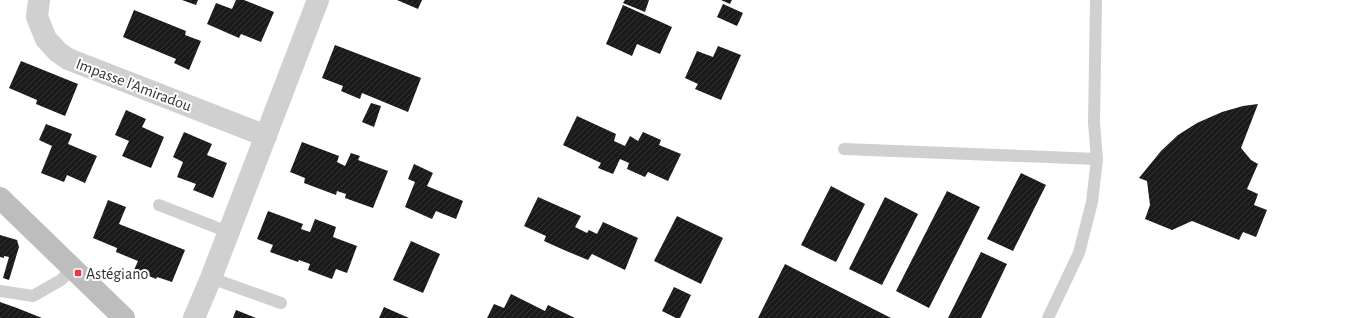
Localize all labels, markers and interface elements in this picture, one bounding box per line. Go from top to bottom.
street label: Impasse l'Amiradou [74,56,194,114]
place label: Astégiano [86,266,148,282]
marker: Astégiano [73,268,83,278]

